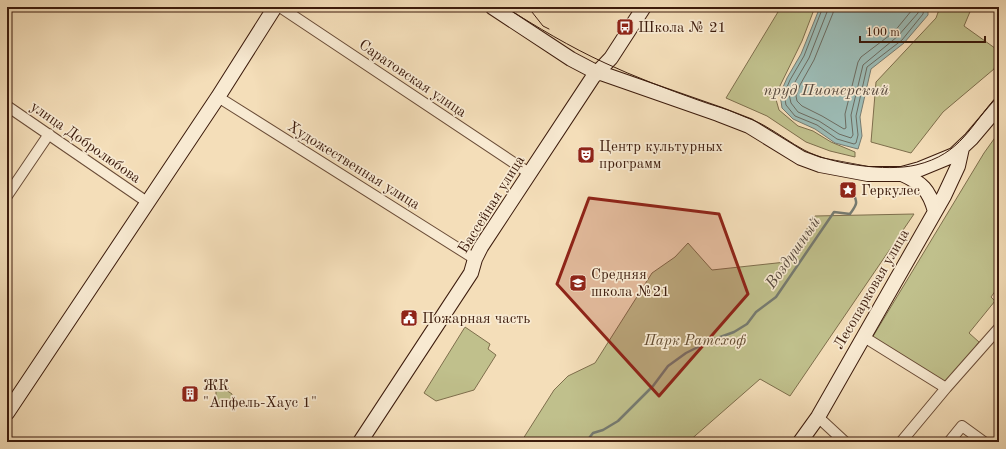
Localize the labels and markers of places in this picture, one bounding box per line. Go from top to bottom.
bus stop icon: Школа № 21 [615,17,635,37]
place label: Школа № 21 [638,21,726,36]
place label: Центр культурных программ [599,140,723,172]
theatre icon: Центр культурных программ [576,145,596,165]
place icon: Геркулес [838,180,858,200]
place label: Геркулес [861,184,920,199]
place label: Средняя школа №21 [591,268,670,300]
school or university icon: Средняя школа №21 [568,273,588,293]
public building icon: Пожарная часть [399,308,419,328]
place label: Пожарная часть [422,312,530,327]
place label: ЖК "Апфель-Хаус 1" [203,379,317,411]
building icon: ЖК "Апфель-Хаус 1" [180,384,200,404]

